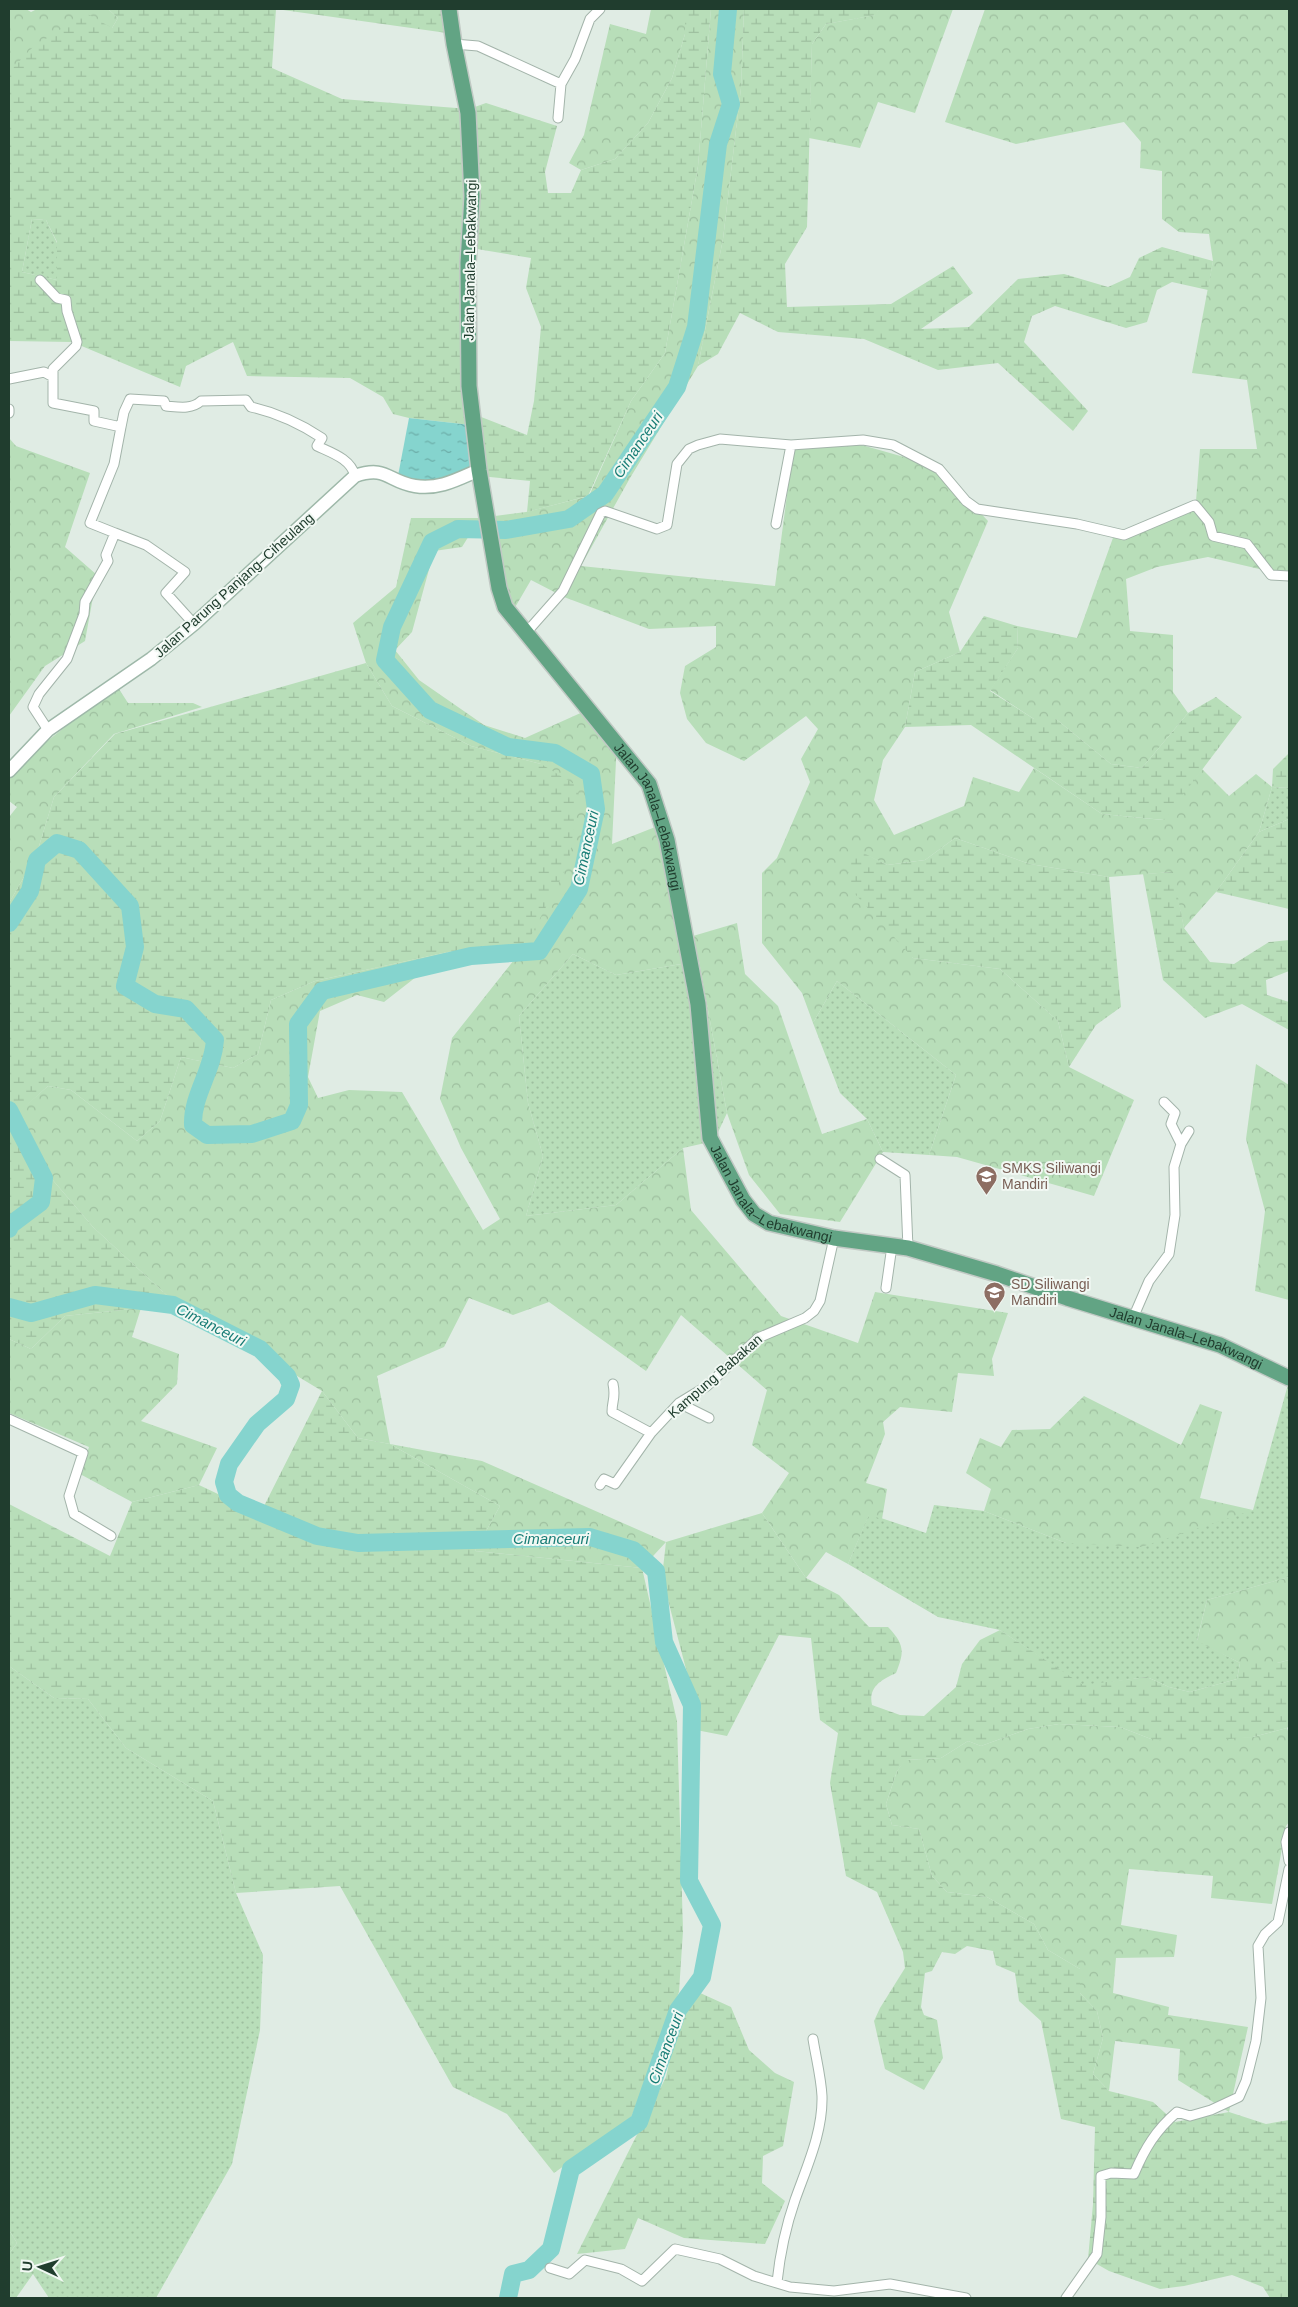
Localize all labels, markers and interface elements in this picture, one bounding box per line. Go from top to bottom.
street label: Jalan Janala–Lebakwangi [461,179,479,341]
water label: Cimanceuri [609,408,666,481]
street label: Jalan Parung Panjang–Ciheulang [151,509,317,661]
street label: Jalan Janala–Lebakwangi [611,739,684,892]
water label: Cimanceuri [569,808,602,887]
street label: Jalan Janala–Lebakwangi [707,1142,834,1245]
place label: SMKS Siliwangi Mandiri [1002,1160,1101,1192]
school or university icon: SMKS Siliwangi Mandiri [974,1164,998,1195]
place label: SD Siliwangi Mandiri [1011,1276,1090,1308]
school or university icon: SD Siliwangi Mandiri [983,1280,1007,1311]
water label: Cimanceuri [174,1300,249,1350]
street label: Jalan Janala–Lebakwangi [1108,1304,1265,1372]
street label: Kampung Babakan [665,1331,765,1421]
water label: Cimanceuri [513,1530,590,1547]
water label: Cimanceuri [645,2009,687,2086]
north arrow [15,2242,65,2292]
text: U [19,2260,35,2272]

